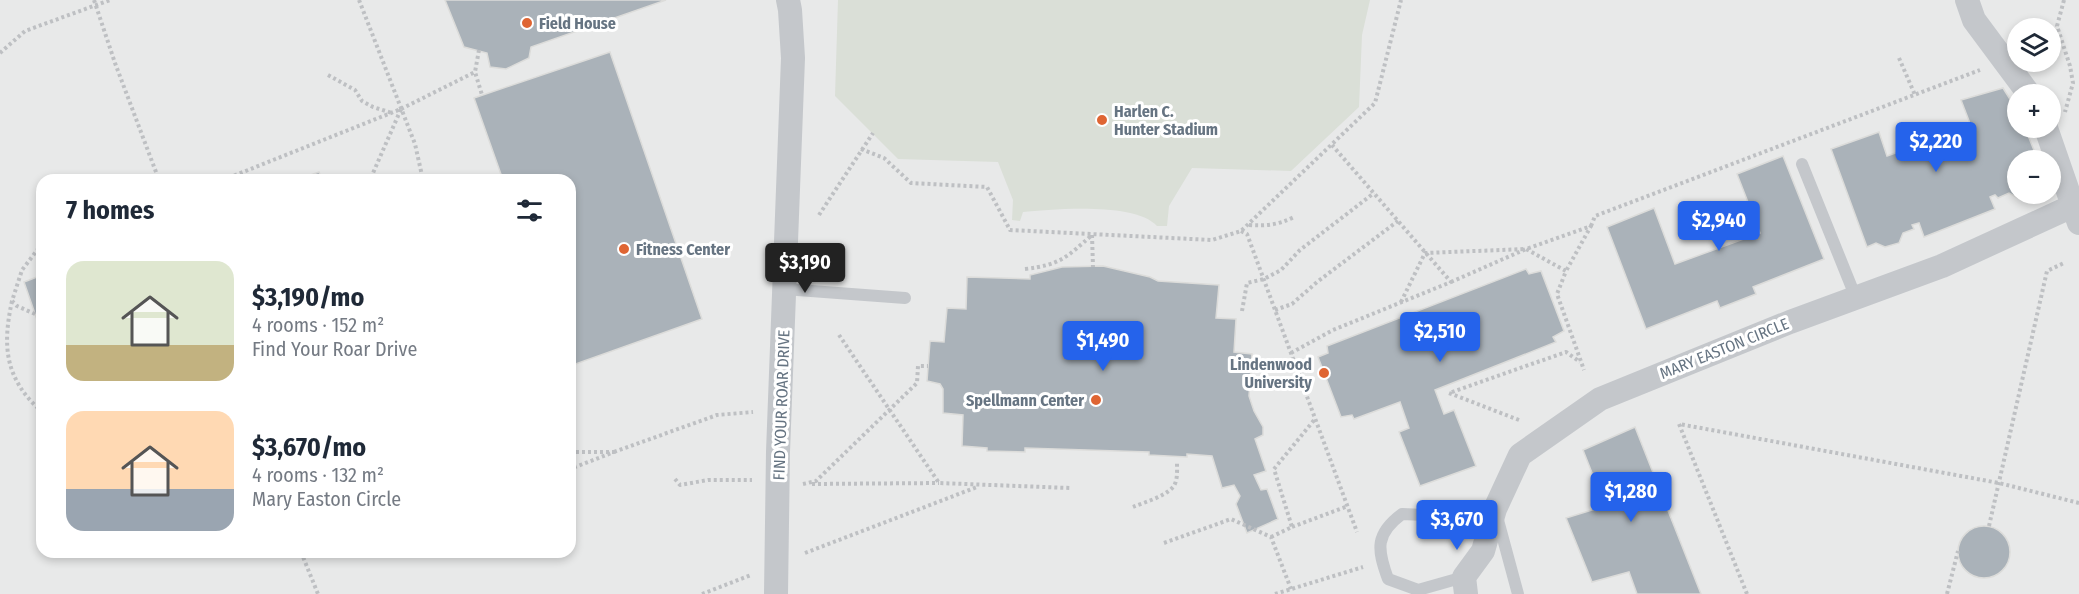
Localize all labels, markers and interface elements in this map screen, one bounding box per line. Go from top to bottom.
place label: Field House [539,14,616,33]
marker: Field House [520,16,534,30]
map controls [2007,18,2061,204]
button: layers [2007,18,2061,72]
button: + [2007,84,2061,138]
place label: Harlen C. Hunter Stadium [1114,102,1218,139]
marker: Harlen C. Hunter Stadium [1095,113,1109,127]
pin: $2,220 [1887,122,1985,173]
text: $2,220 [1910,129,1962,153]
button: − [2007,150,2061,204]
icon: filters [513,194,546,227]
text: 7 homes [66,195,154,226]
pin: $2,940 [1670,201,1768,252]
text: $2,940 [1692,208,1746,232]
place label: Fitness Center [636,240,730,259]
marker: Fitness Center [617,242,631,256]
pin: $3,190 [756,243,854,294]
text: $3,190 [779,250,831,274]
text: $3,190/mo [252,282,364,313]
icon: home [114,285,186,357]
pin: $2,510 [1391,312,1489,363]
text: 4 rooms · 152 m² [252,313,384,337]
street label: MARY EASTON CIRCLE [1657,314,1791,383]
text: $2,510 [1414,319,1466,343]
pin: $1,490 [1054,321,1152,372]
text: $1,490 [1077,328,1129,352]
street label: FIND YOUR ROAR DRIVE [769,329,794,481]
text: Find Your Roar Drive [252,337,417,361]
place label: Lindenwood University [1230,355,1312,392]
marker: Lindenwood University [1317,366,1331,380]
place label: Spellmann Center [966,391,1084,410]
marker: Spellmann Center [1089,393,1103,407]
text: $3,670/mo [252,432,366,463]
icon: home [114,435,186,507]
text: 4 rooms · 132 m² [252,463,384,487]
pin: $1,280 [1582,472,1680,523]
text: $1,280 [1605,479,1657,503]
text: Mary Easton Circle [252,487,401,511]
pin: $3,670 [1408,500,1506,551]
text: $3,670 [1430,507,1484,531]

